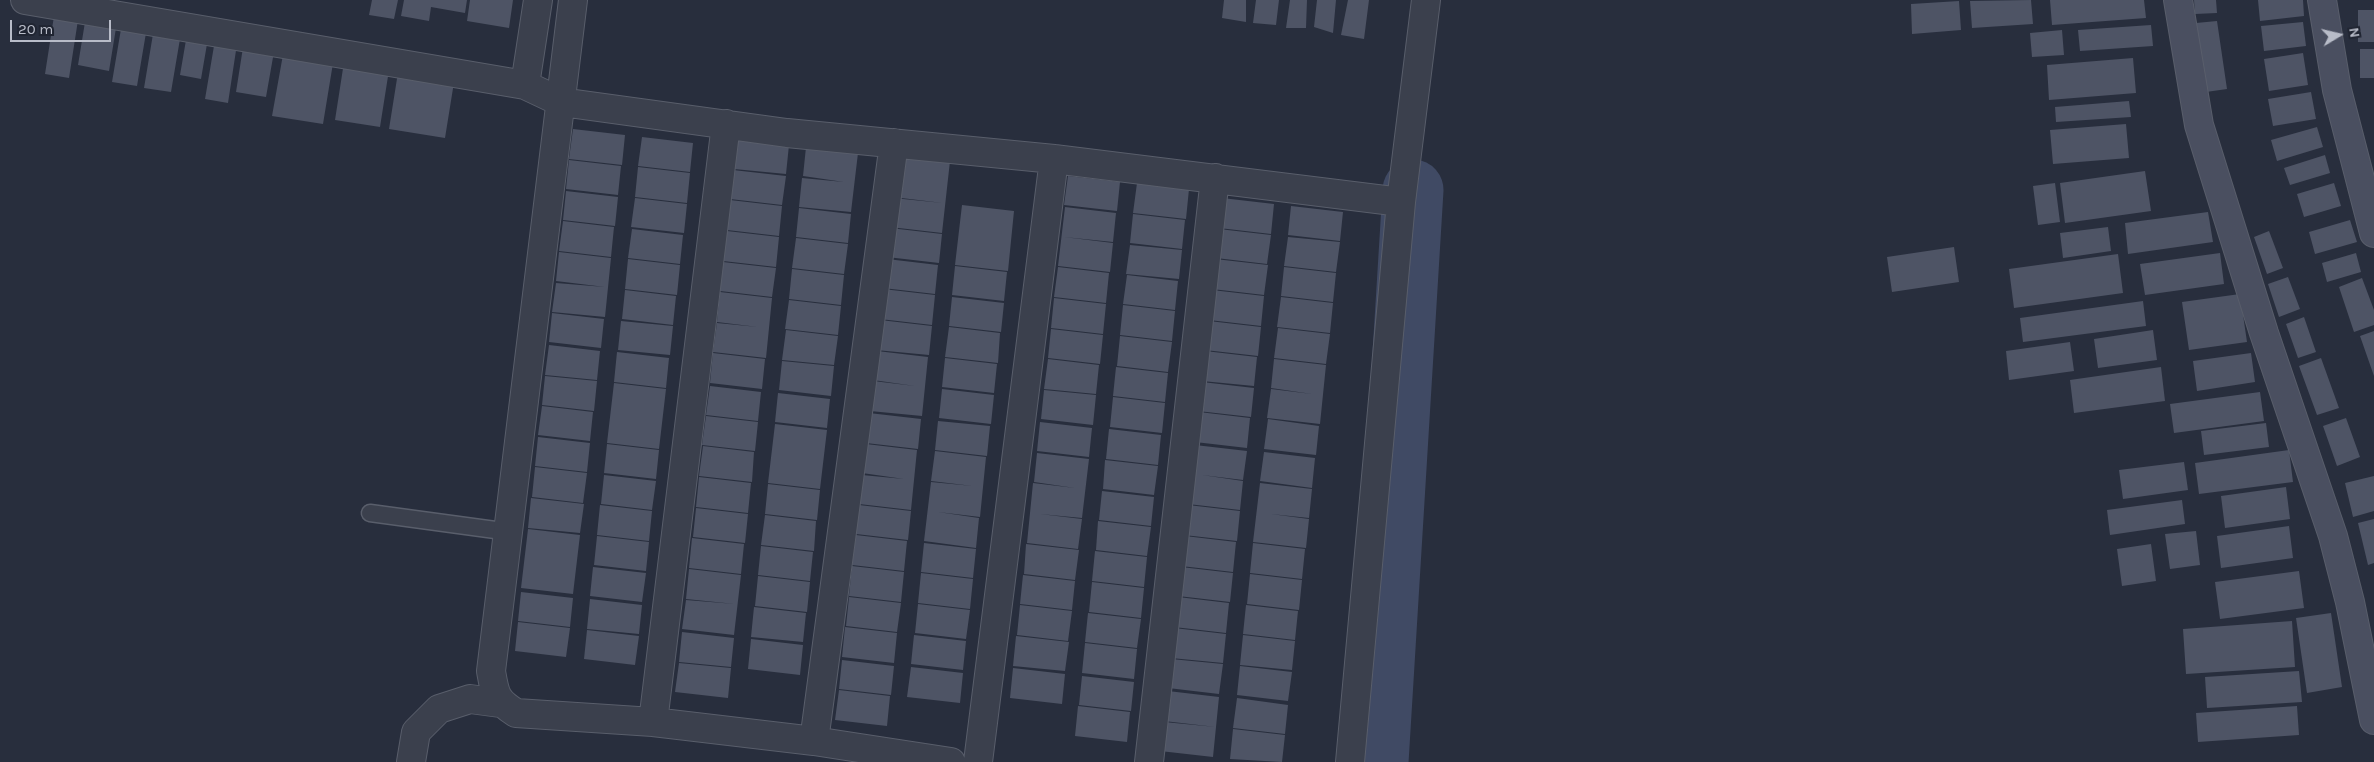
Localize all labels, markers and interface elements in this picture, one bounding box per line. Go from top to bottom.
scale bar [12,10,114,42]
north arrow [2314,10,2364,60]
text: 20 m [18,20,53,38]
text: N [2345,26,2363,39]

